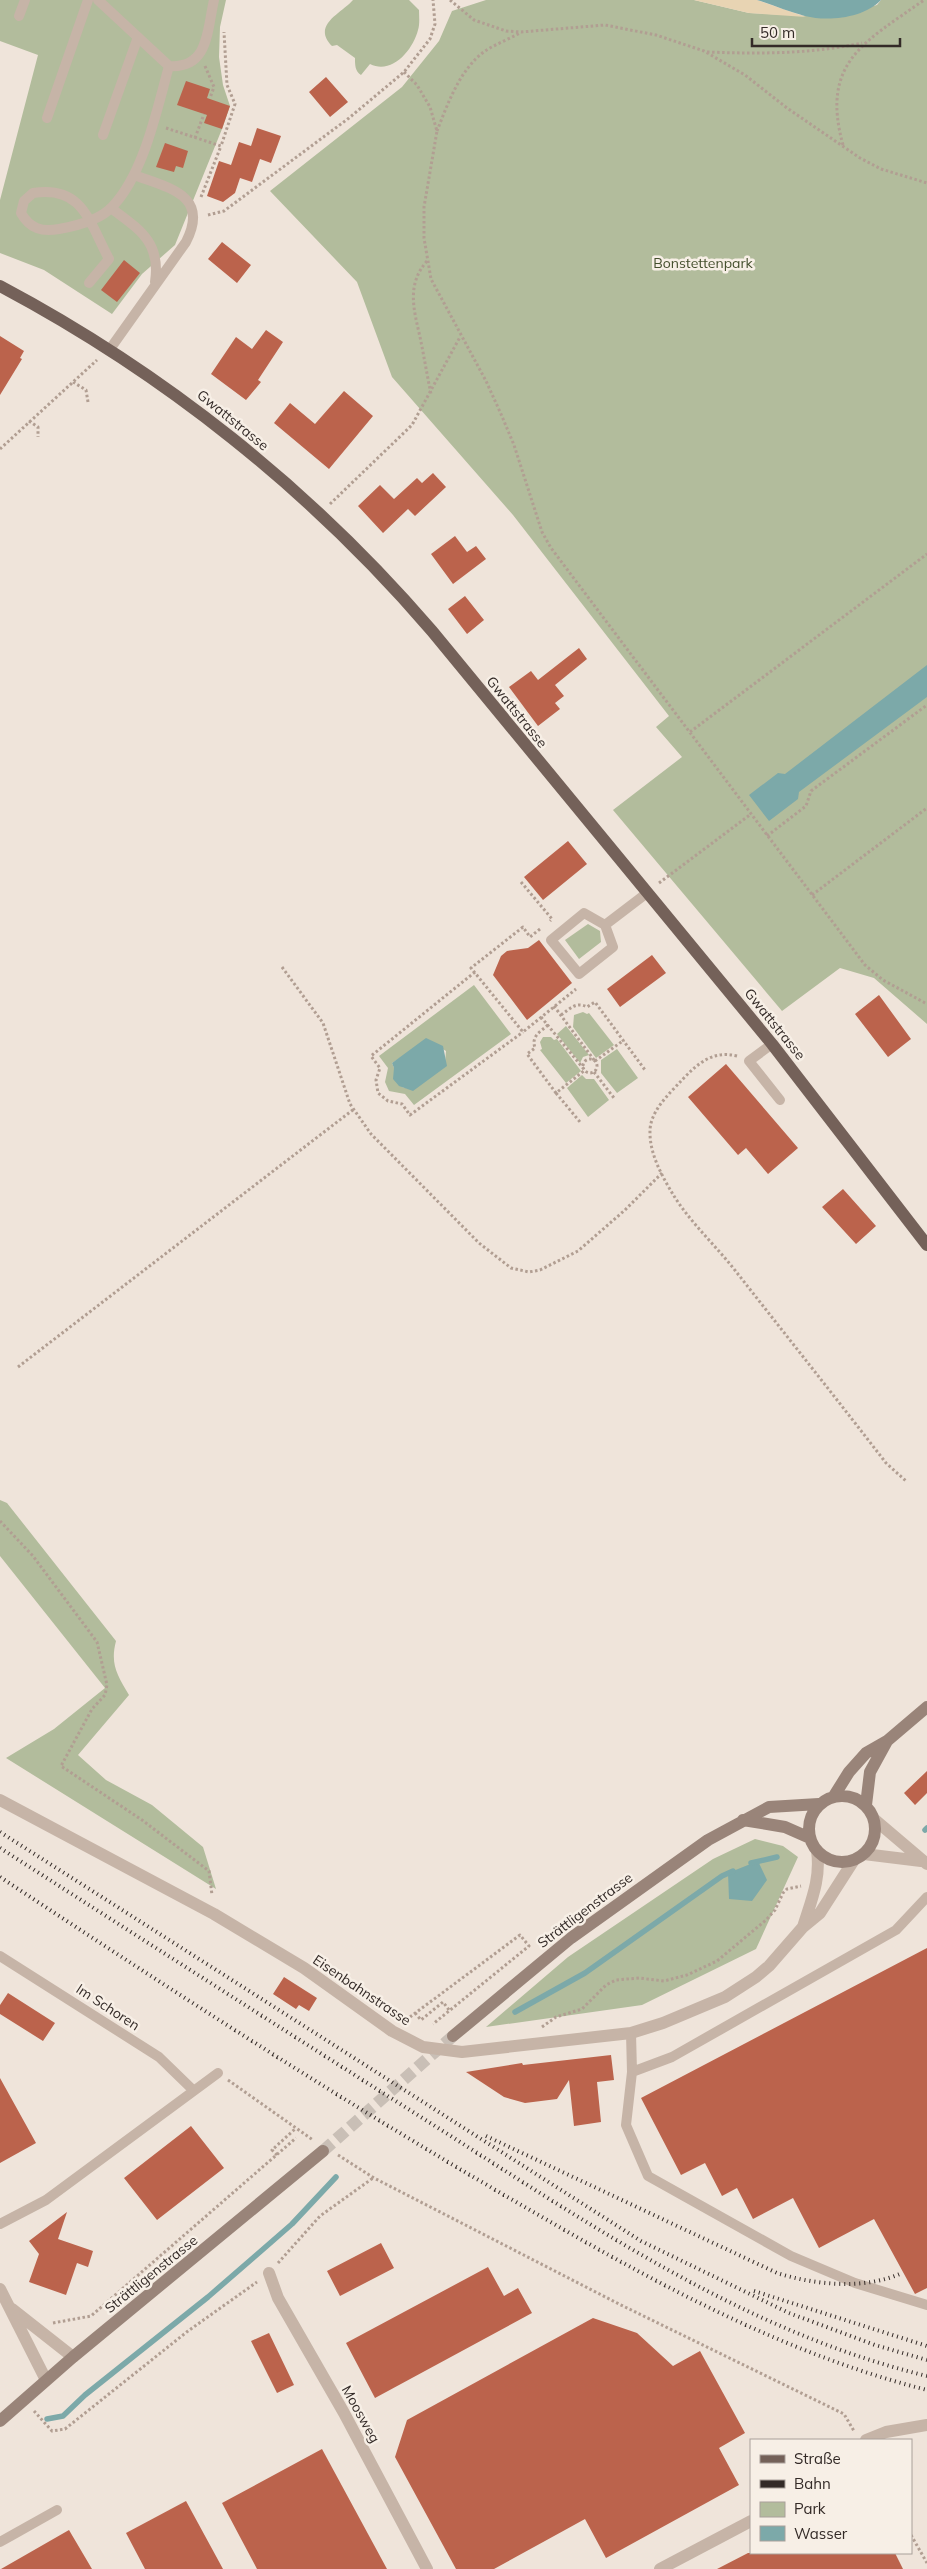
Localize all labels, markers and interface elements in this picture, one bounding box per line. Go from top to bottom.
scale bar [752,15,900,47]
text: 50 m [760,23,795,42]
park label: Bonstettenpark [653,254,754,272]
street label: Gwattstrasse [194,386,272,454]
street label: Gwattstrasse [483,673,551,751]
street label: Gwattstrasse [741,985,809,1063]
street label: Strättligenstrasse [534,1868,636,1952]
street label: Eisenbahnstrasse [310,1951,414,2029]
street label: Im Schoren [73,1980,143,2034]
street label: Strättligenstrasse [101,2231,201,2317]
street label: Moosweg [338,2382,384,2446]
legend [750,2439,912,2554]
text: Straße [794,2449,841,2468]
text: Bahn [794,2474,831,2493]
text: Park [794,2499,826,2518]
text: Wasser [794,2524,848,2543]

